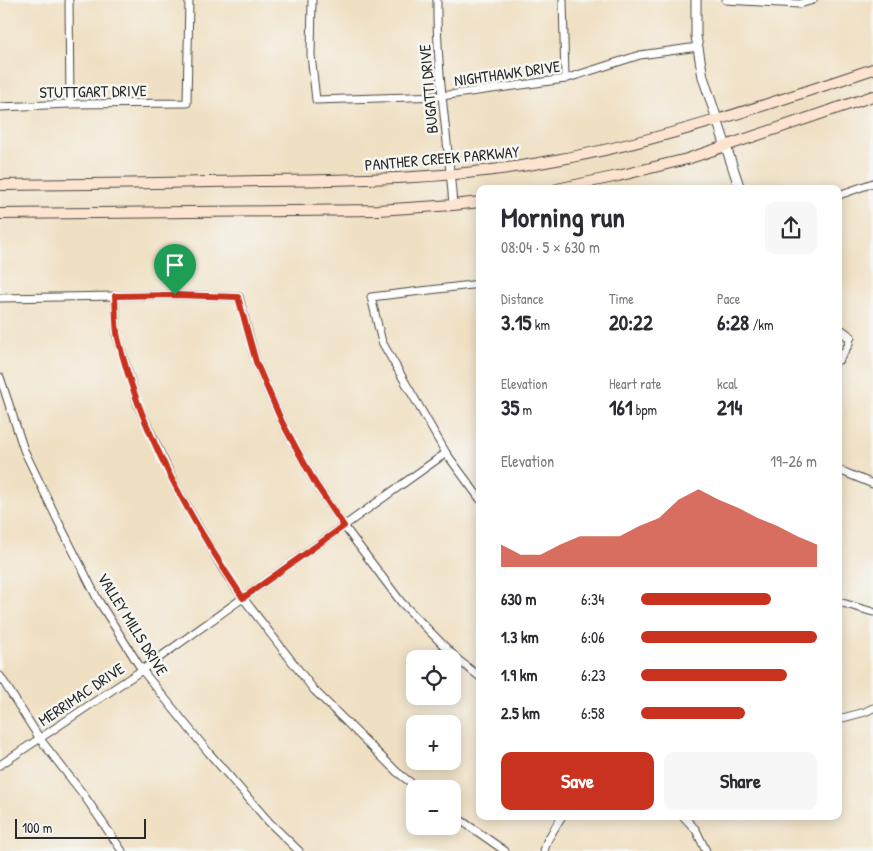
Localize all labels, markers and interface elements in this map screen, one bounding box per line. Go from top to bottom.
street label: BUGATTI DRIVE [413,43,443,135]
street label: NIGHTHAWK DRIVE [453,55,561,91]
street label: STUTTGART DRIVE [39,79,147,103]
street label: PANTHER CREEK PARKWAY [364,140,520,176]
text: Morning run [501,198,625,236]
button: share [765,202,817,254]
text: 08:04 · 5 × 630 m [501,236,600,258]
pin [154,244,196,295]
icon: arrive [161,251,189,279]
text: Distance [501,289,544,308]
text: Time [609,289,634,308]
text: Pace [717,289,740,308]
text: 3.15 [501,308,531,337]
text: 20:22 [609,308,653,337]
text: 6:28 [717,308,749,337]
text: km [531,315,550,334]
text: /km [749,315,774,334]
text: Elevation [501,374,548,393]
text: Heart rate [609,374,661,393]
text: kcal [717,374,737,393]
text: 35 [501,393,519,422]
text: 161 [609,393,633,422]
text: 214 [717,393,742,422]
text: m [519,400,532,419]
text: bpm [633,400,657,419]
text: Elevation [501,450,554,472]
text: 19–26 m [770,450,817,472]
street label: VALLEY MILLS DRIVE [93,568,173,680]
text: 630 m [501,588,536,610]
text: 6:34 [581,588,604,610]
text: 1.3 km [501,626,539,648]
text: 6:06 [581,626,605,648]
map controls [406,650,461,835]
button: locate [406,650,461,705]
street label: MERRIMAC DRIVE [34,657,128,731]
text: 1.9 km [501,664,537,686]
text: 6:23 [581,664,606,686]
text: 2.5 km [501,702,540,724]
text: 6:58 [581,702,605,724]
button: + [406,715,461,770]
button: Save [501,752,654,810]
button: Share [664,752,817,810]
button: − [406,780,461,835]
scale bar [15,816,146,839]
text: 100 m [22,818,52,837]

